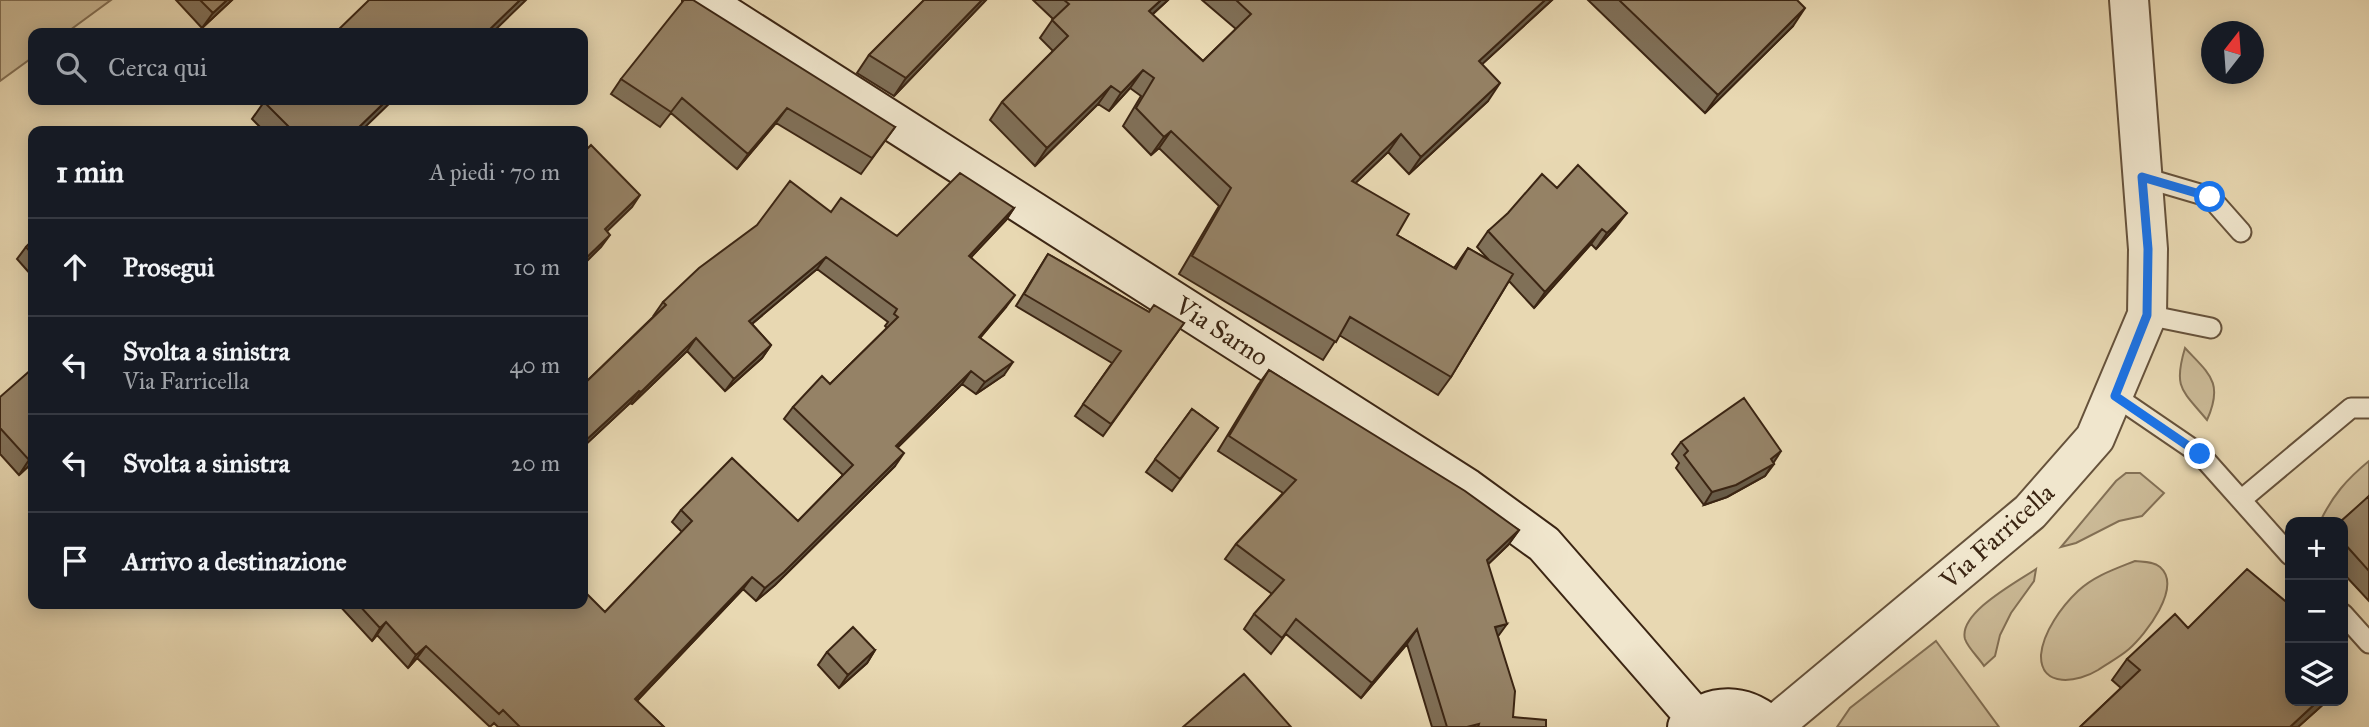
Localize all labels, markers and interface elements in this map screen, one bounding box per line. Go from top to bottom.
north arrow [2201,21,2264,84]
search box [28,28,588,105]
icon: search [52,48,90,86]
text: Cerca qui [108,51,207,83]
text: 1 min [56,154,124,190]
text: A piedi · 70 m [430,158,560,186]
route start [2194,181,2225,212]
icon: ahead [56,248,94,286]
text: Prosegui [123,251,214,283]
text: 10 m [513,253,560,281]
street label: Via Sarno [1168,288,1275,373]
text: Svolta a sinistra [123,335,290,367]
icon: left [56,346,94,384]
text: 40 m [510,351,560,379]
text: Via Farricella [123,367,249,395]
route end [2184,438,2215,469]
icon: left [56,444,94,482]
text: Svolta a sinistra [123,447,290,479]
text: 20 m [511,449,560,477]
street label: Via Farricella [1933,476,2061,596]
map controls [2285,517,2348,706]
button: + [2285,517,2348,580]
icon: arrive [56,542,94,580]
text: Arrivo a destinazione [123,545,347,577]
button: − [2285,580,2348,643]
button: layers [2285,643,2348,706]

